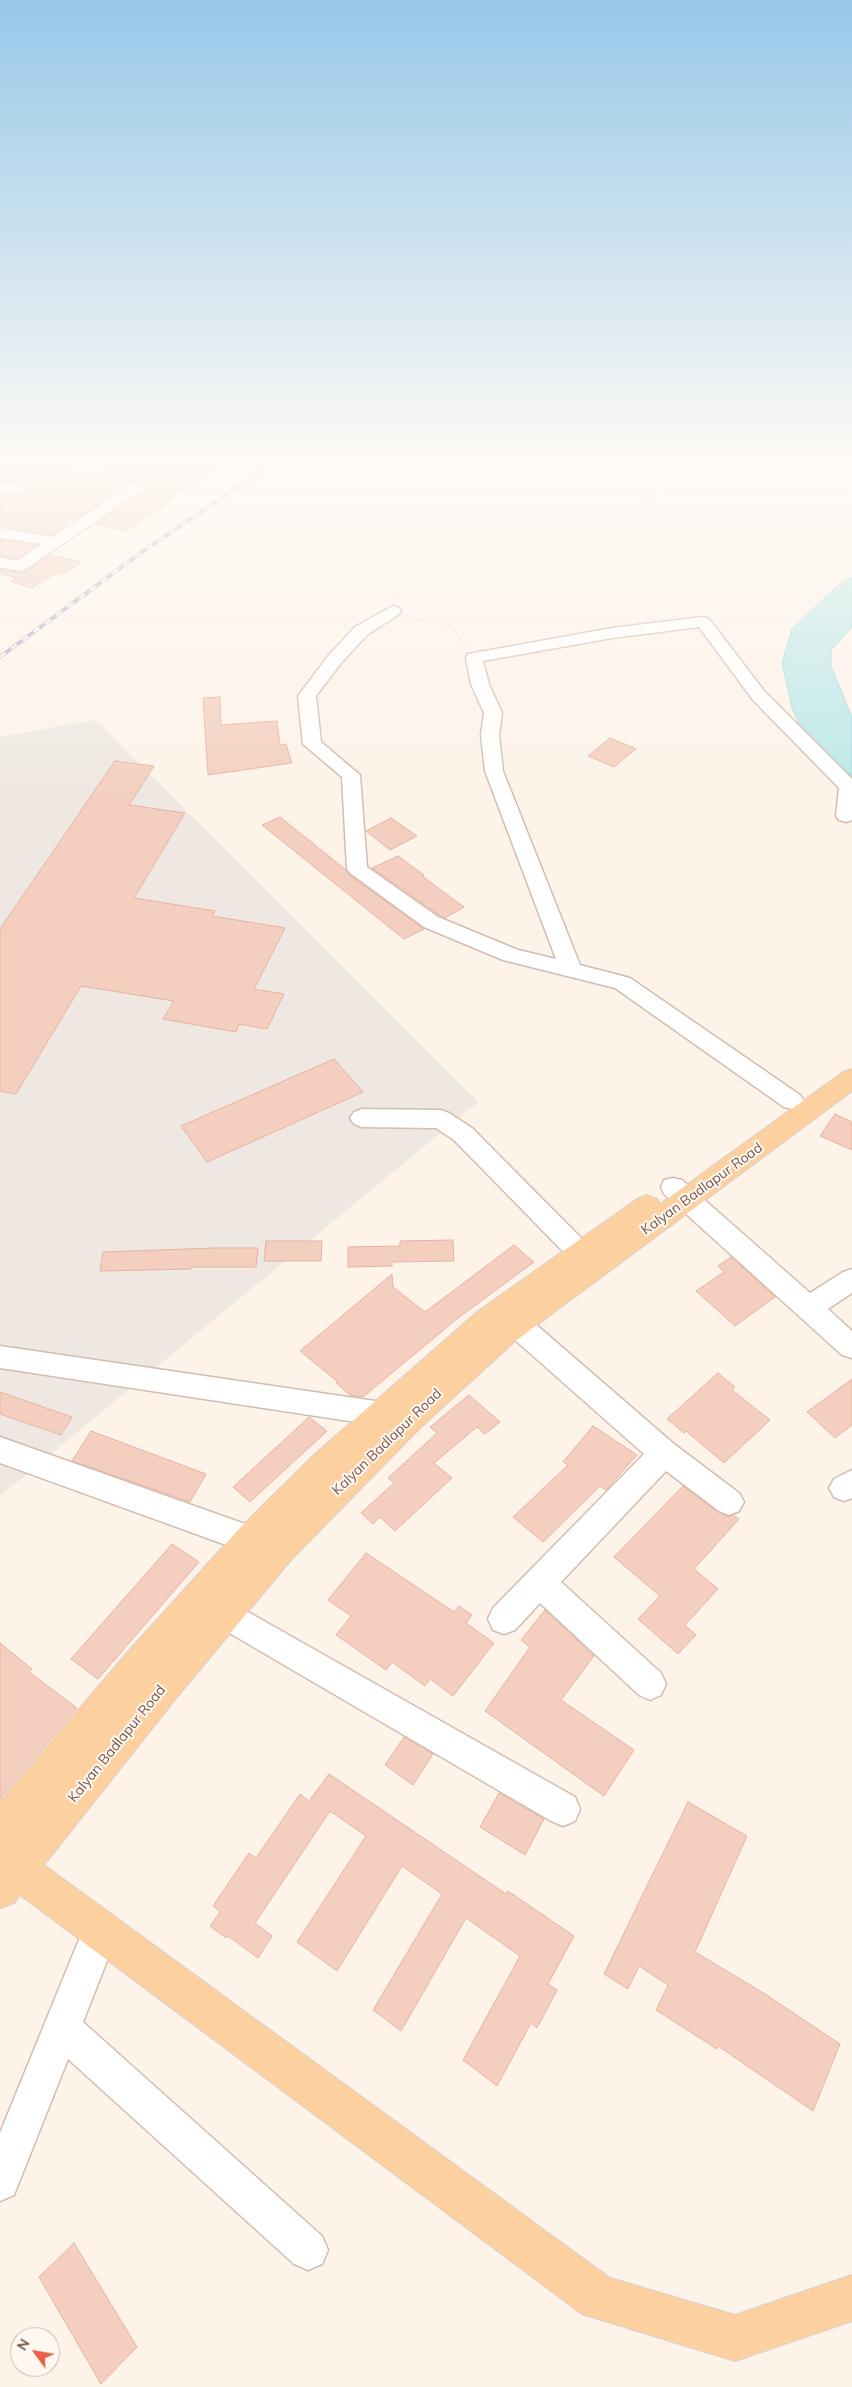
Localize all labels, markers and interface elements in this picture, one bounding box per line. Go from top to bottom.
street label: Kalyan Badlapur Road [638,1139,766,1239]
street label: Kalyan Badlapur Road [329,1385,445,1499]
street label: Kalyan Badlapur Road [65,1682,169,1806]
north arrow [10,2327,60,2377]
text: N [13,2335,34,2354]

